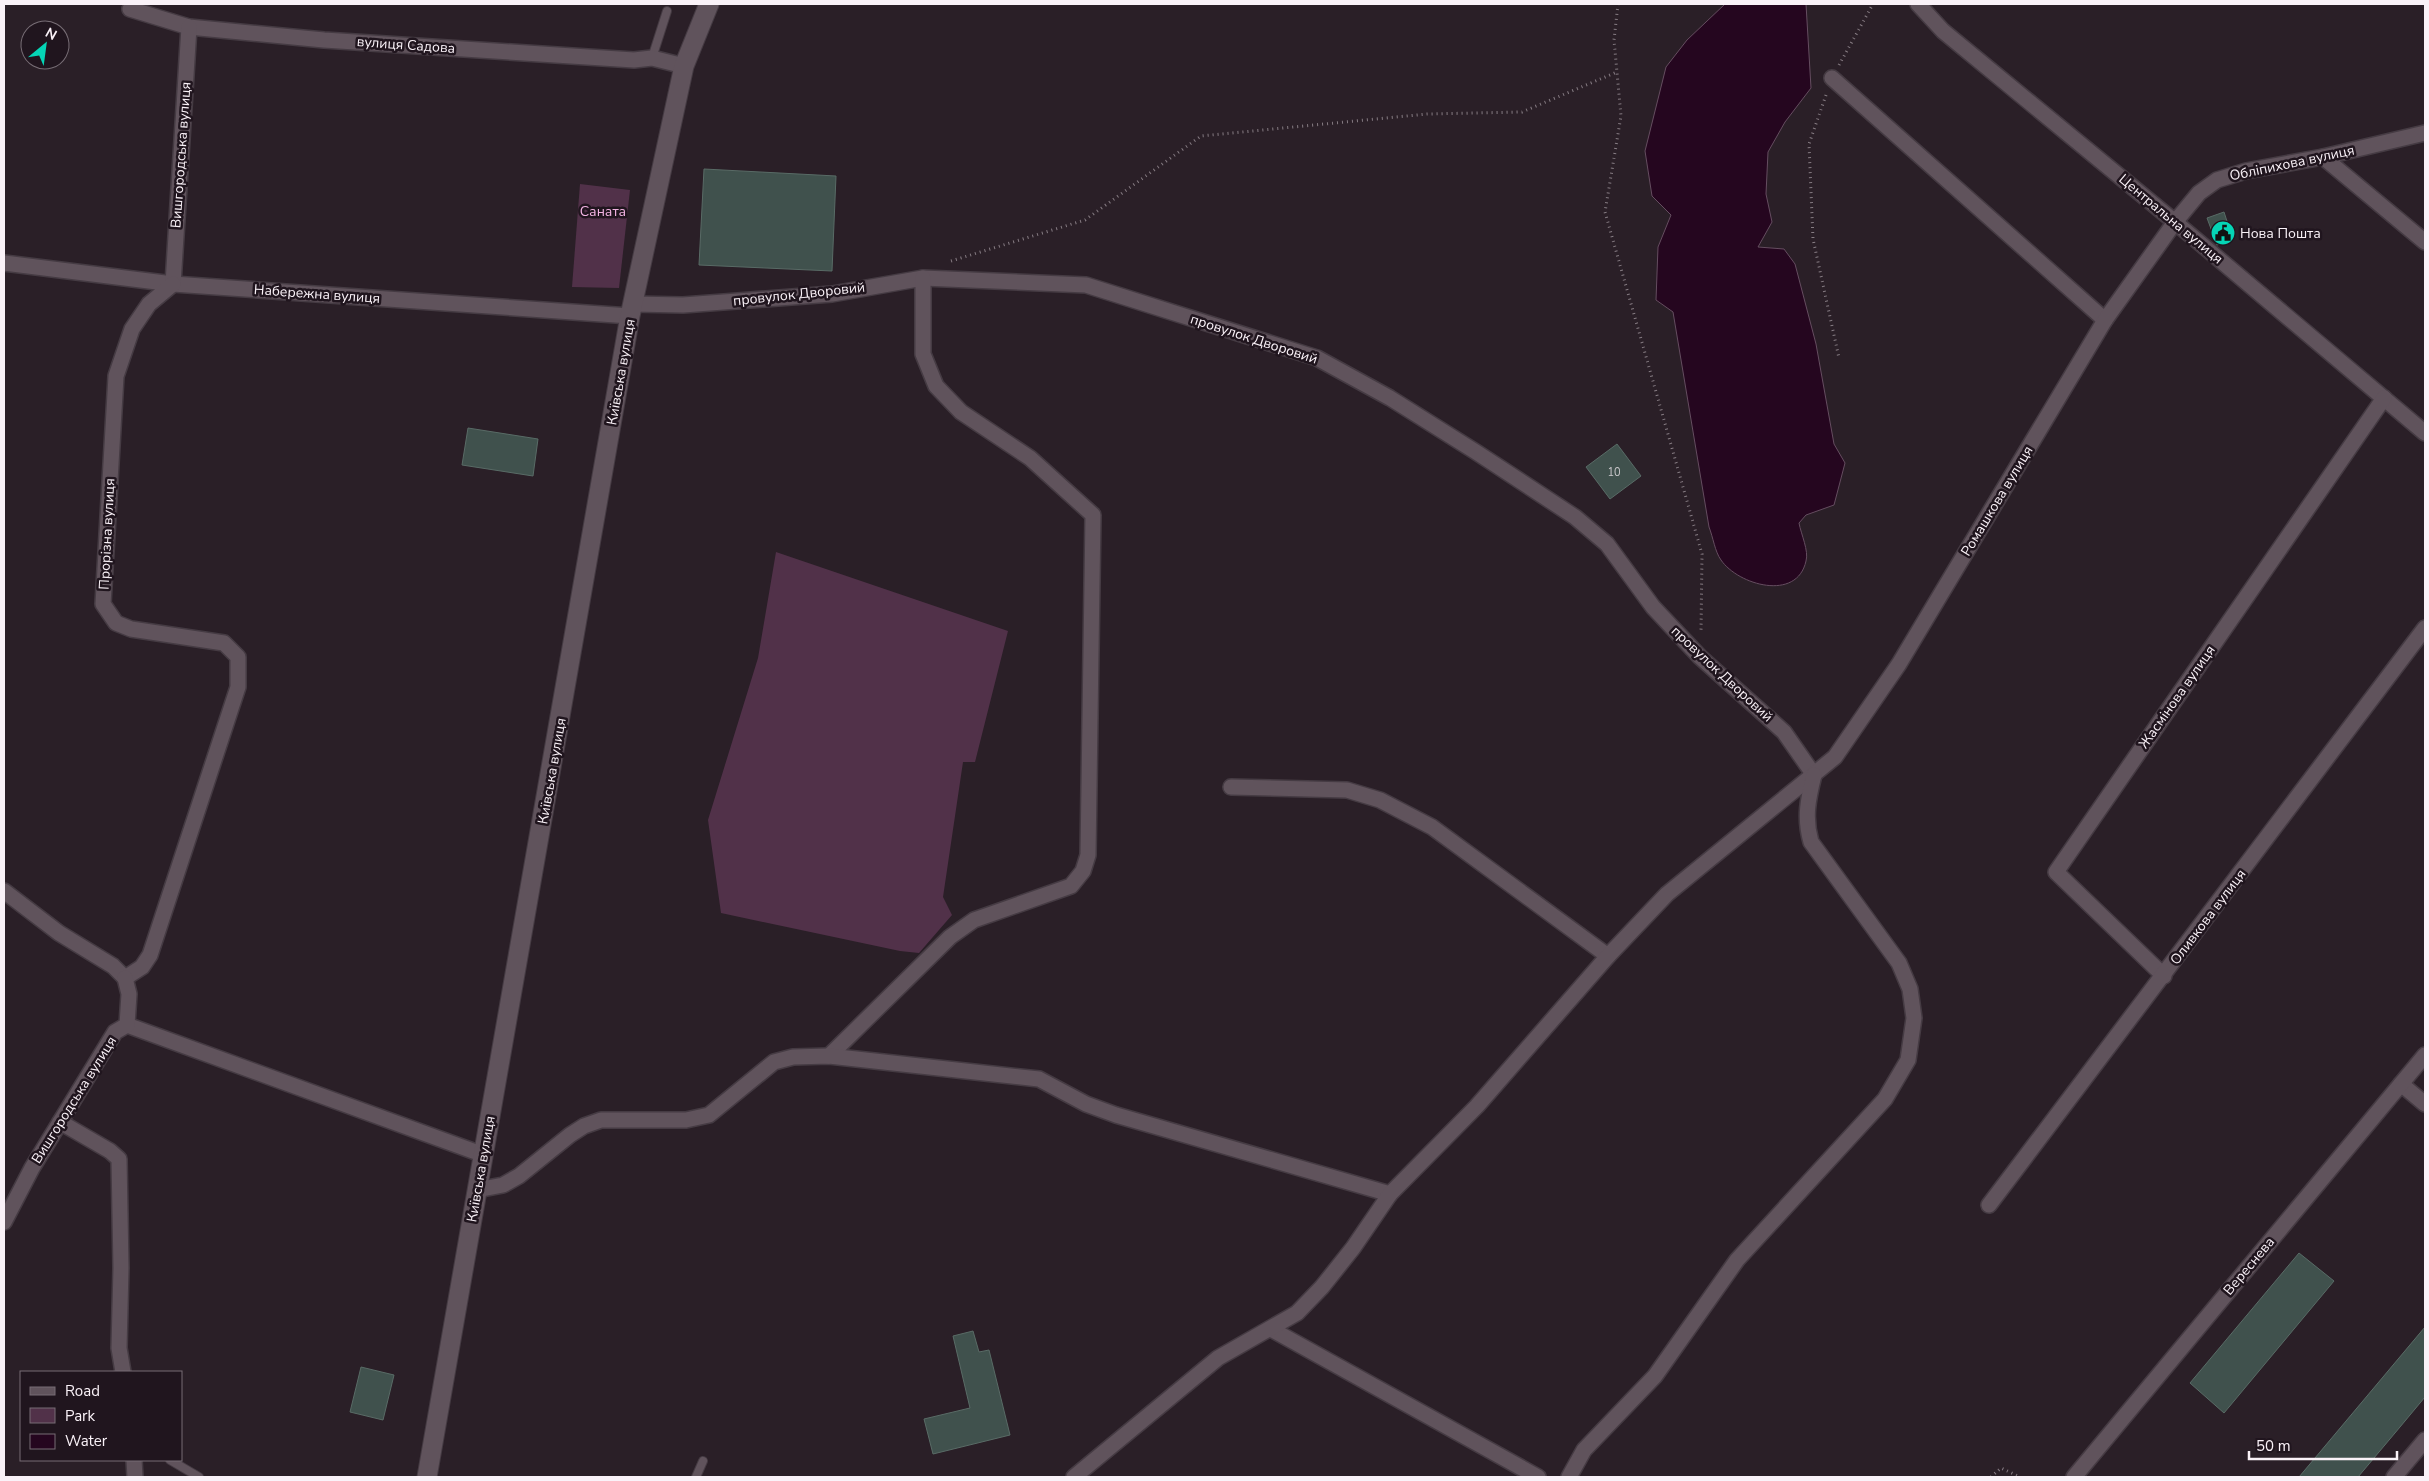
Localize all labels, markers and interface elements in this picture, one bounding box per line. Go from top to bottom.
north arrow [20,20,70,70]
text: N [42,23,60,45]
street label: вулиця Садова [356,32,456,58]
street label: Вишгородська вулиця [166,81,196,229]
street label: Обліпихова вулиця [2228,140,2356,186]
street label: Центральна вулиця [2115,170,2227,268]
park label: Саната [580,202,626,221]
public building icon: Нова Пошта [2210,220,2236,246]
place label: Нова Пошта [2240,224,2321,243]
street label: провулок Дворовий [732,278,866,310]
street label: Набережна вулиця [253,280,381,308]
street label: провулок Дворовий [1188,309,1320,369]
street label: Київська вулиця [602,317,640,427]
street label: Ромашкова вулиця [1957,442,2037,560]
house number: 10 [1607,465,1621,480]
street label: Прорізна вулиця [95,478,119,590]
street label: провулок Дворовий [1667,622,1777,726]
street label: Жасмінова вулиця [2134,642,2220,752]
street label: Київська вулиця [533,716,571,826]
street label: Оливкова вулиця [2166,865,2250,969]
street label: Вишгородська вулиця [27,1033,121,1167]
street label: Київська вулиця [462,1114,500,1224]
street label: Вереснева [2219,1233,2279,1299]
legend [20,1371,182,1461]
text: Road [65,1381,100,1401]
text: Park [65,1406,95,1426]
scale bar [2249,1428,2396,1460]
text: Water [65,1431,108,1451]
text: 50 m [2256,1436,2291,1456]

